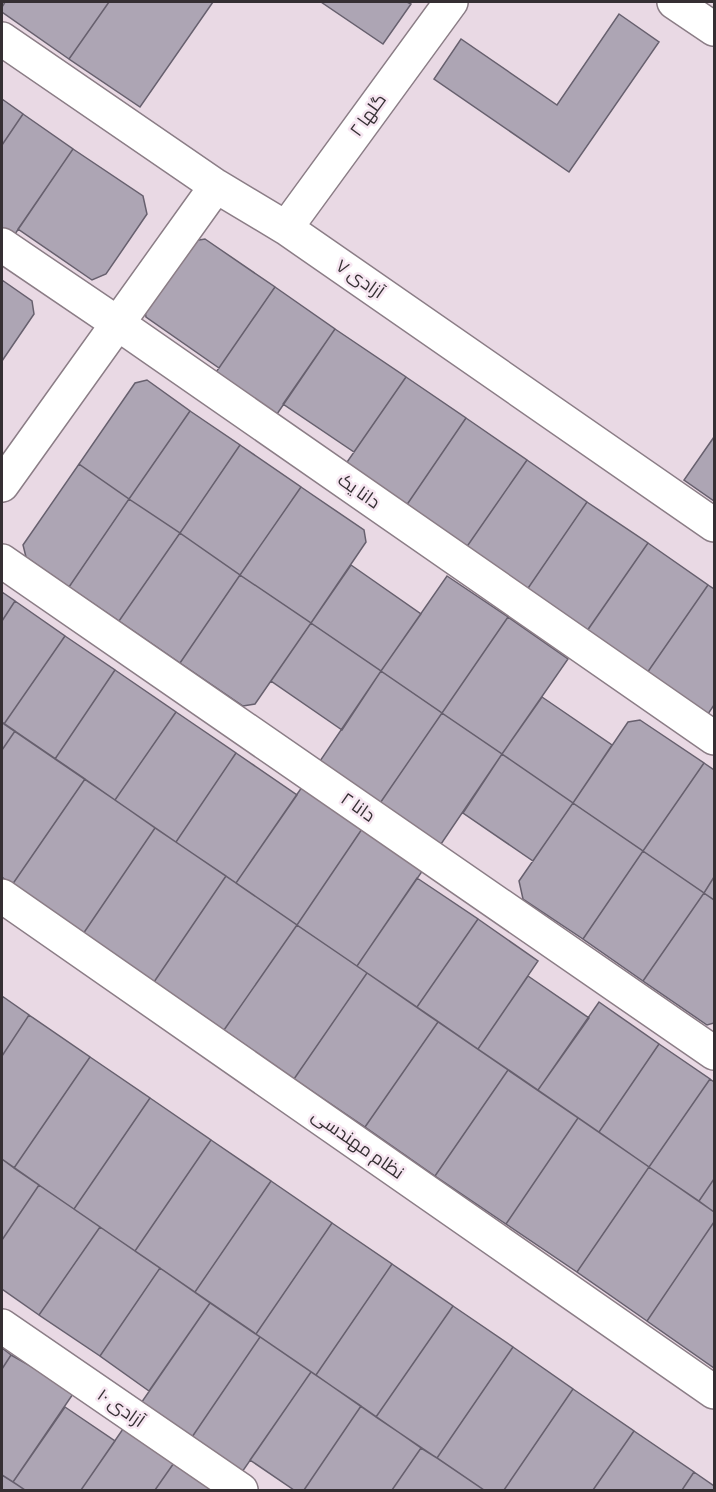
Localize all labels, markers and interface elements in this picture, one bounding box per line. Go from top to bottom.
street label: گلها ۲ [346,90,391,141]
street label: آزادی ۷ [332,255,388,304]
street label: دانا یک [334,469,384,513]
street label: دانا ۲ [337,788,379,826]
street label: نظام مهندسی [307,1105,408,1185]
street label: آزادی ۱۰ [93,1385,148,1432]

